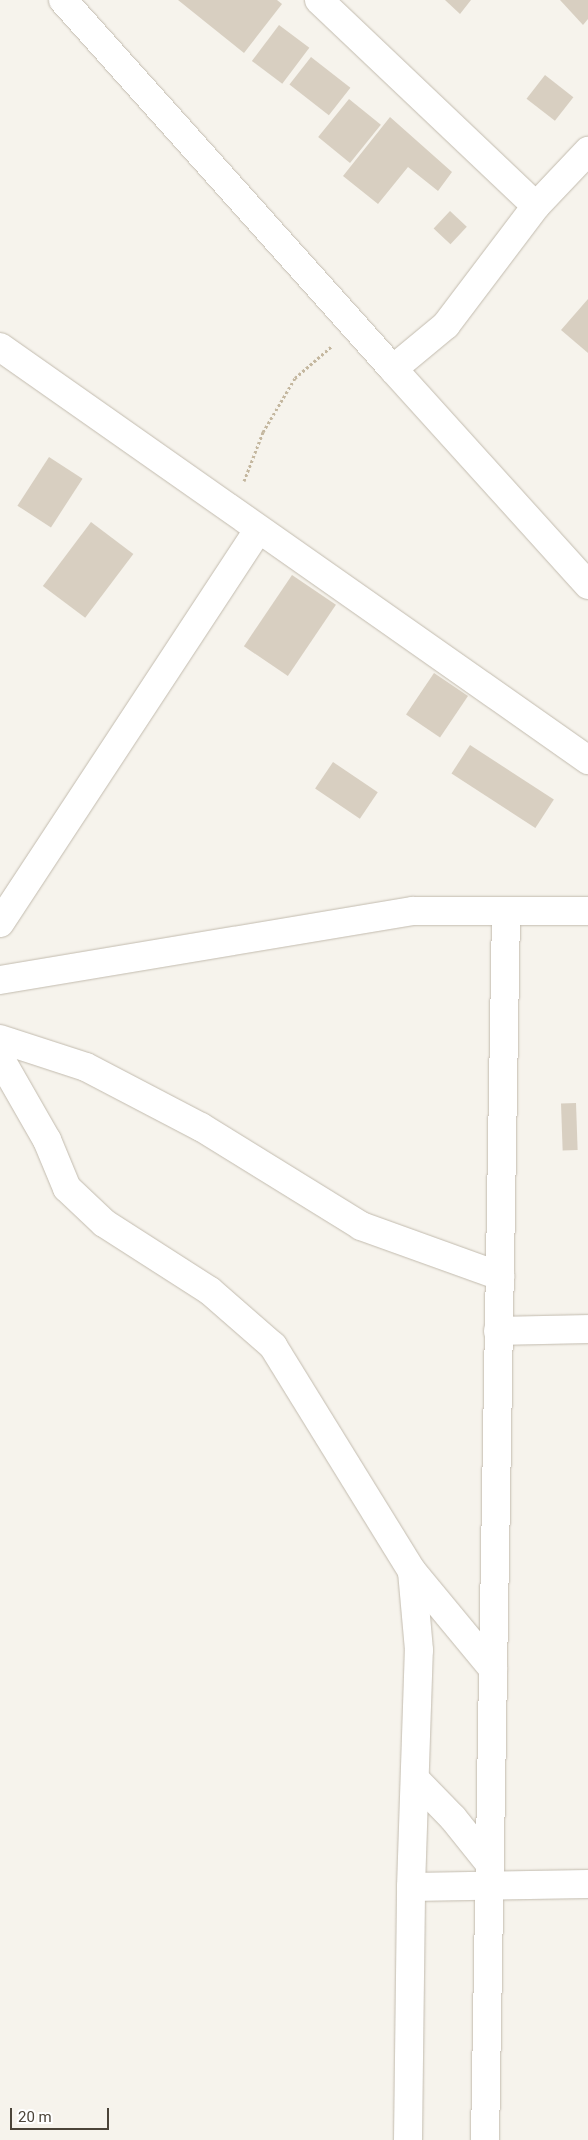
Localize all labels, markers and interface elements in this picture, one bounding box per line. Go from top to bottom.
scale bar [12,2098,111,2130]
text: 20 m [18,2108,52,2126]

